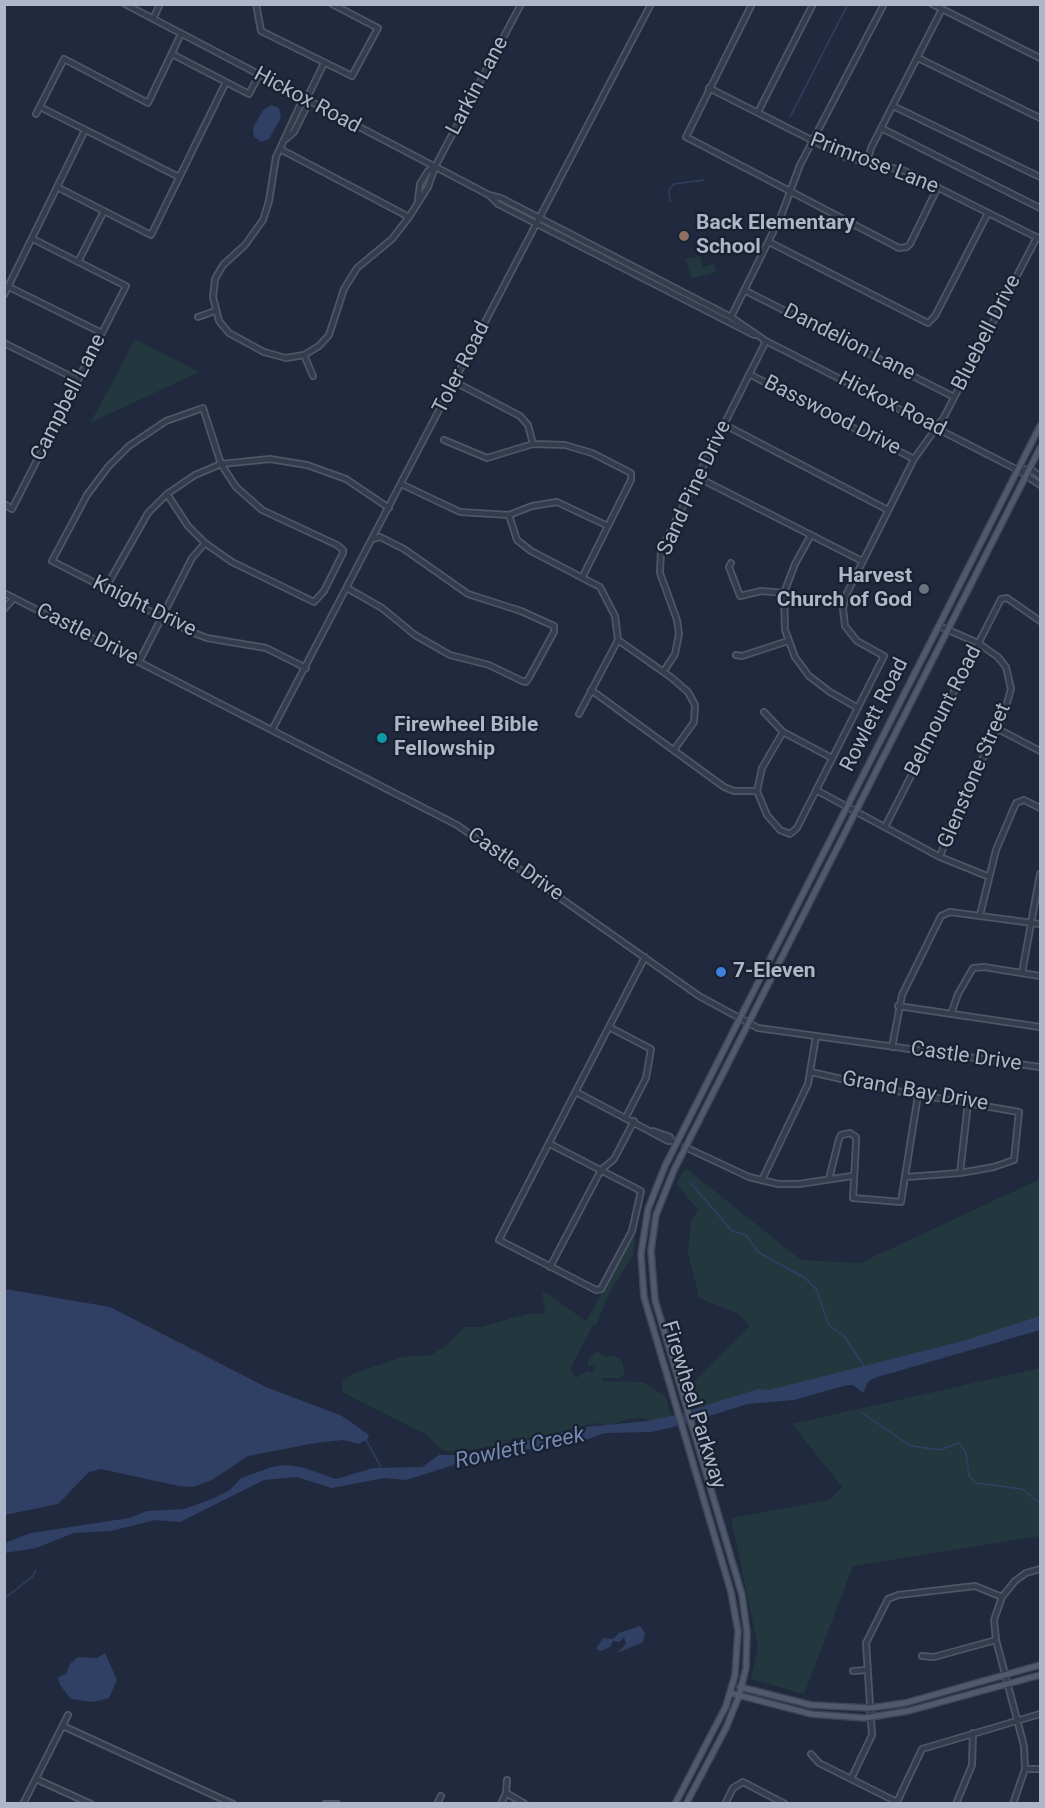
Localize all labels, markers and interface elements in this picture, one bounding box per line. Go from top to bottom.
street label: Larkin Lane [442,32,514,140]
street label: Hickox Road [249,62,365,140]
street label: Primrose Lane [806,128,942,200]
place label: Back Elementary School [696,211,855,261]
marker: Back Elementary School [677,229,691,243]
street label: Bluebell Drive [947,271,1027,395]
street label: Dandelion Lane [779,299,919,387]
street label: Toler Road [428,318,496,418]
street label: Campbell Lane [26,330,112,466]
street label: Hickox Road [834,367,950,443]
street label: Basswood Drive [759,371,905,461]
street label: Sand Pine Drive [653,417,737,559]
place label: Harvest Church of God [777,564,912,614]
street label: Knight Drive [88,571,200,643]
marker: Harvest Church of God [917,582,931,596]
street label: Castle Drive [32,598,142,672]
street label: Belmount Road [900,642,988,780]
street label: Rowlett Road [836,654,914,776]
street label: Glenstone Street [933,700,1017,852]
place label: Firewheel Bible Fellowship [394,713,538,763]
marker: Firewheel Bible Fellowship [375,731,389,745]
street label: Castle Drive [462,823,568,907]
place label: 7-Eleven [733,959,816,985]
marker: 7-Eleven [714,965,728,979]
street label: Castle Drive [909,1037,1023,1077]
street label: Grand Bay Drive [840,1067,990,1117]
street label: Firewheel Parkway [656,1318,730,1492]
water label: Rowlett Creek [453,1422,587,1476]

